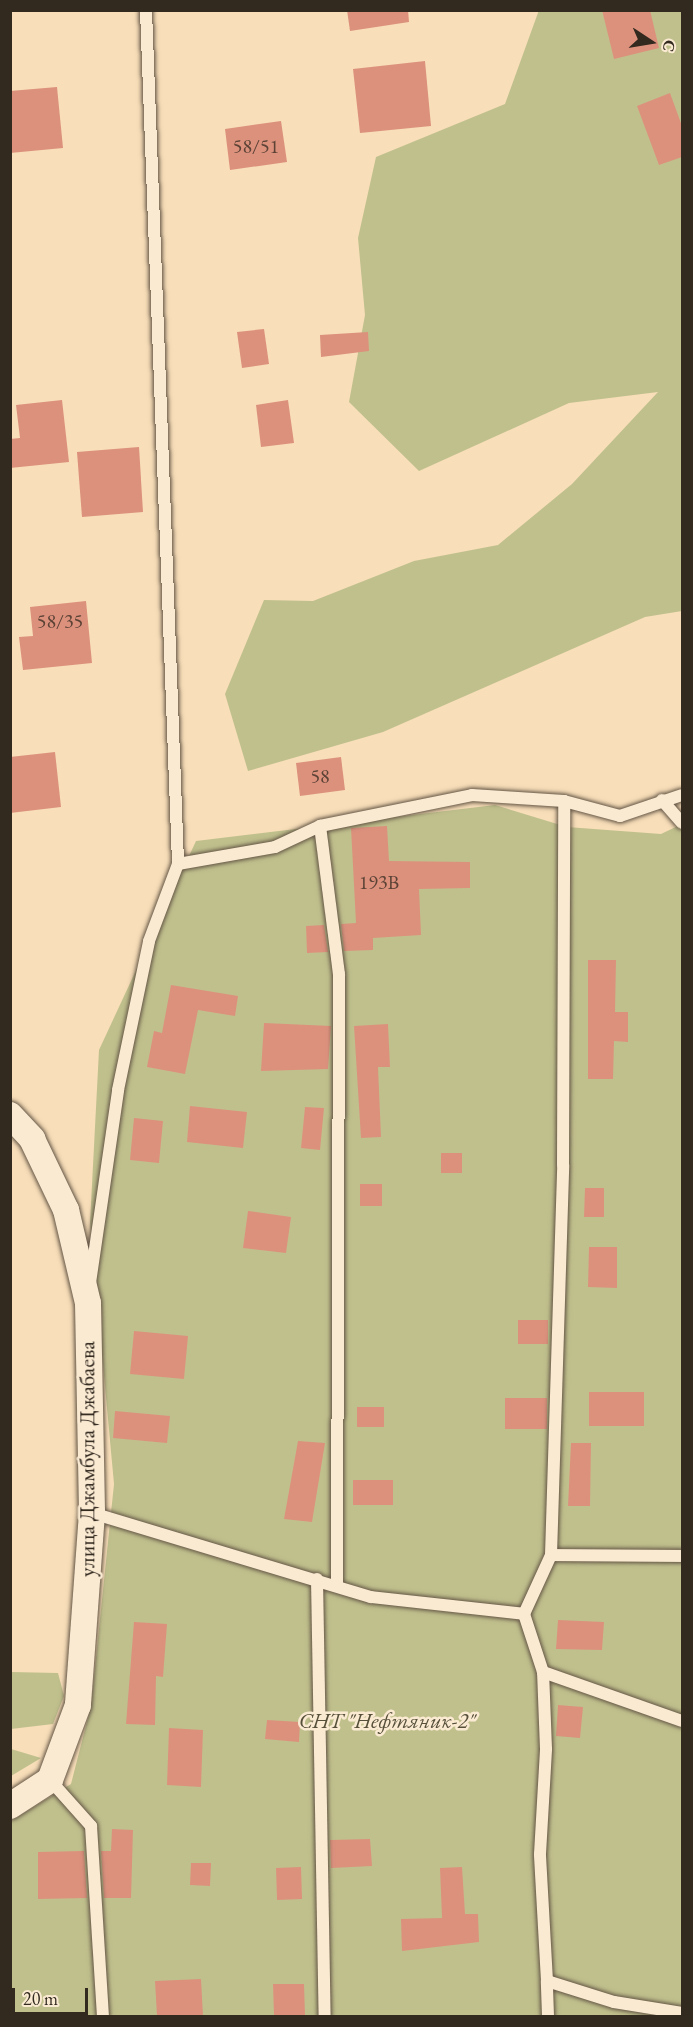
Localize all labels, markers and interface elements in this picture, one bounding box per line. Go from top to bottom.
north arrow [621,12,681,72]
text: С [658,38,681,54]
house number: 58/51 [233,134,279,158]
house number: 58/35 [37,609,83,633]
house number: 58 [310,764,330,788]
house number: 193В [359,870,399,894]
street label: улица Джамбула Джабаева [74,1341,100,1577]
park label: СНТ "Нефтяник-2" [299,1708,475,1734]
scale bar [15,1976,92,2014]
text: 20 m [23,1987,58,2010]

